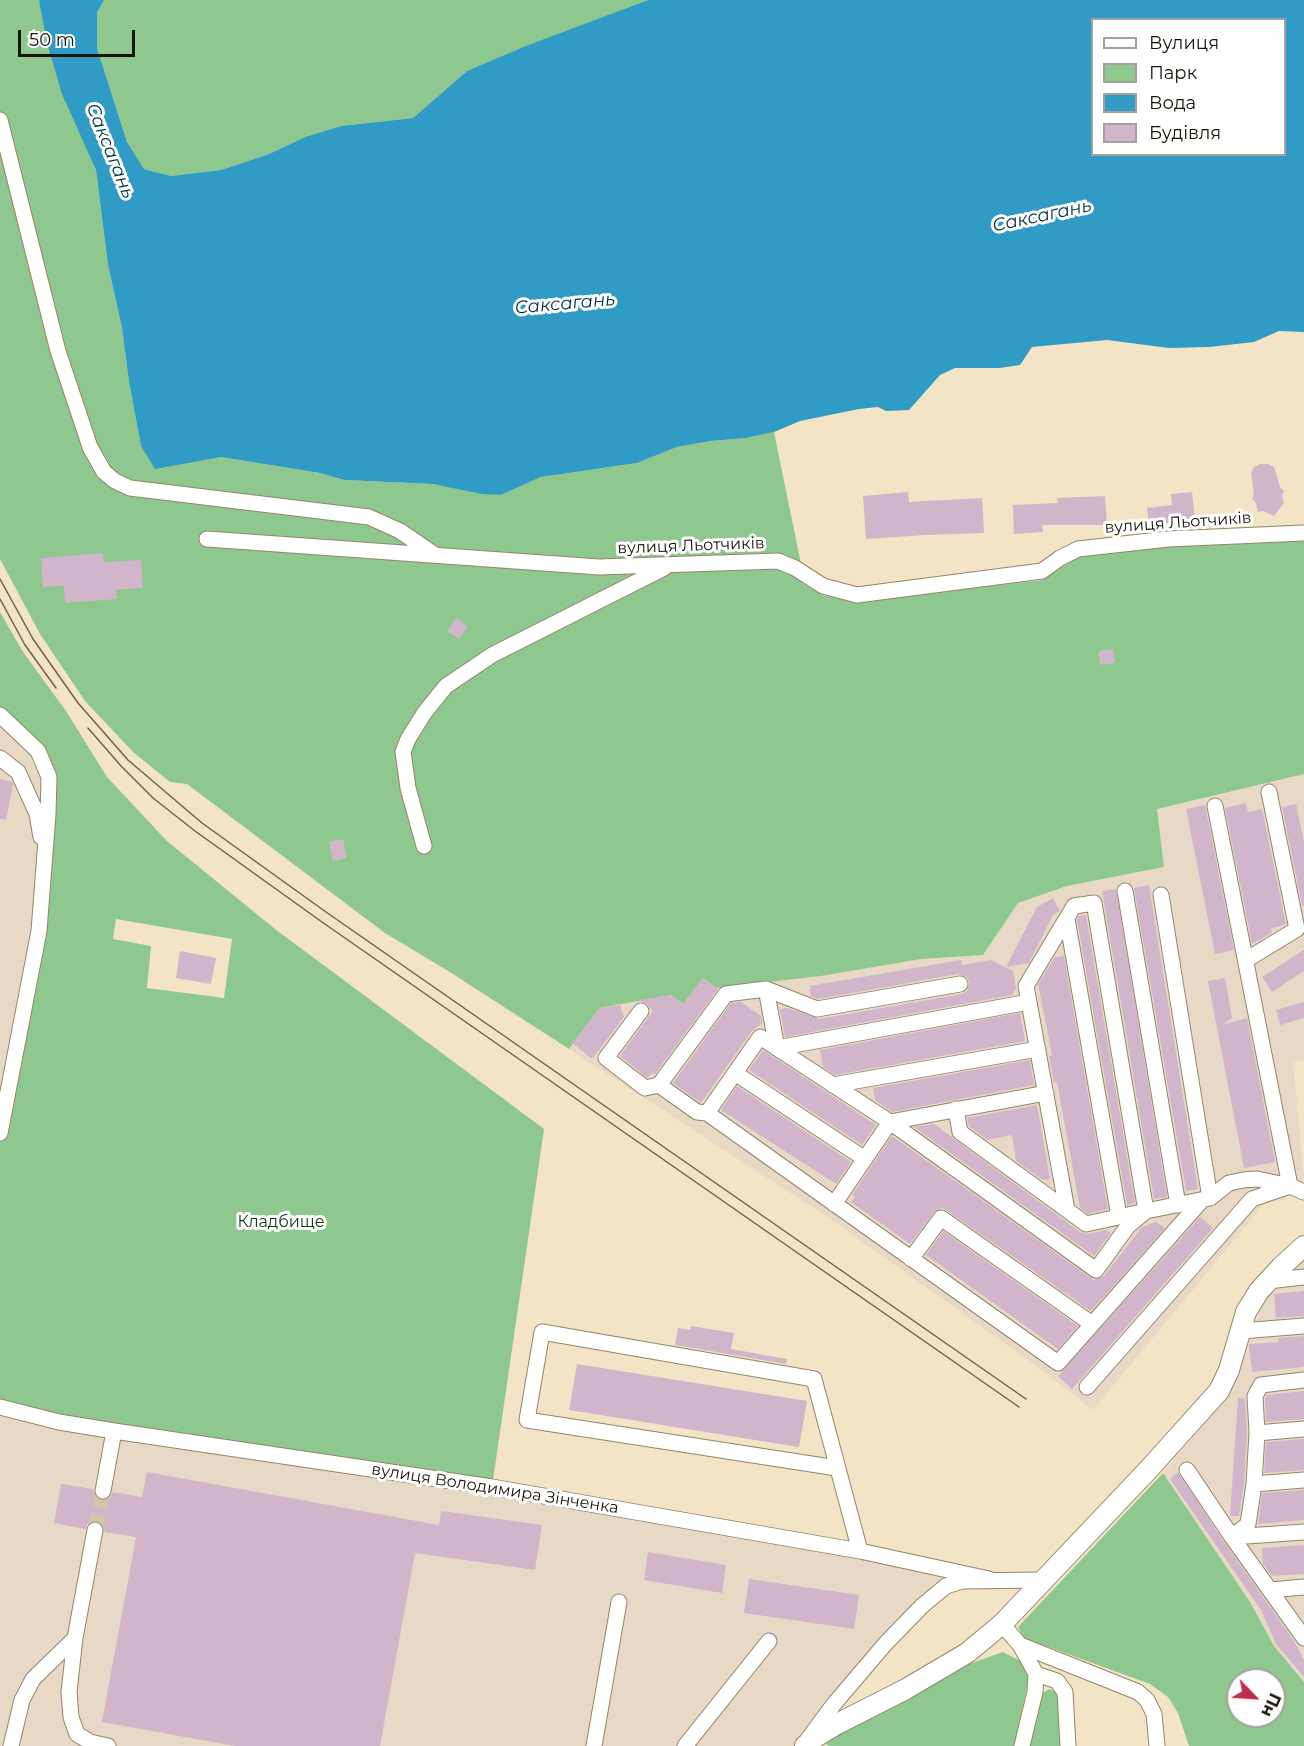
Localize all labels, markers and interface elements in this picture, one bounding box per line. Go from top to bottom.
scale bar [21,18,138,56]
legend [1091,18,1286,156]
text: 50 m [29,29,75,51]
text: Вулиця [1149,32,1219,54]
text: Парк [1149,62,1197,84]
text: Вода [1149,92,1196,114]
water label: Саксагань [81,100,139,202]
text: Будівля [1149,122,1221,144]
water label: Саксагань [991,195,1093,237]
water label: Саксагань [514,289,616,319]
street label: вулиця Льотчиків [1104,508,1252,538]
street label: вулиця Льотчиків [617,534,765,558]
park label: Кладбище [237,1212,325,1232]
street label: вулиця Володимира Зінченка [370,1460,620,1518]
north arrow [1226,1668,1286,1728]
text: Пн [1257,1690,1285,1720]

